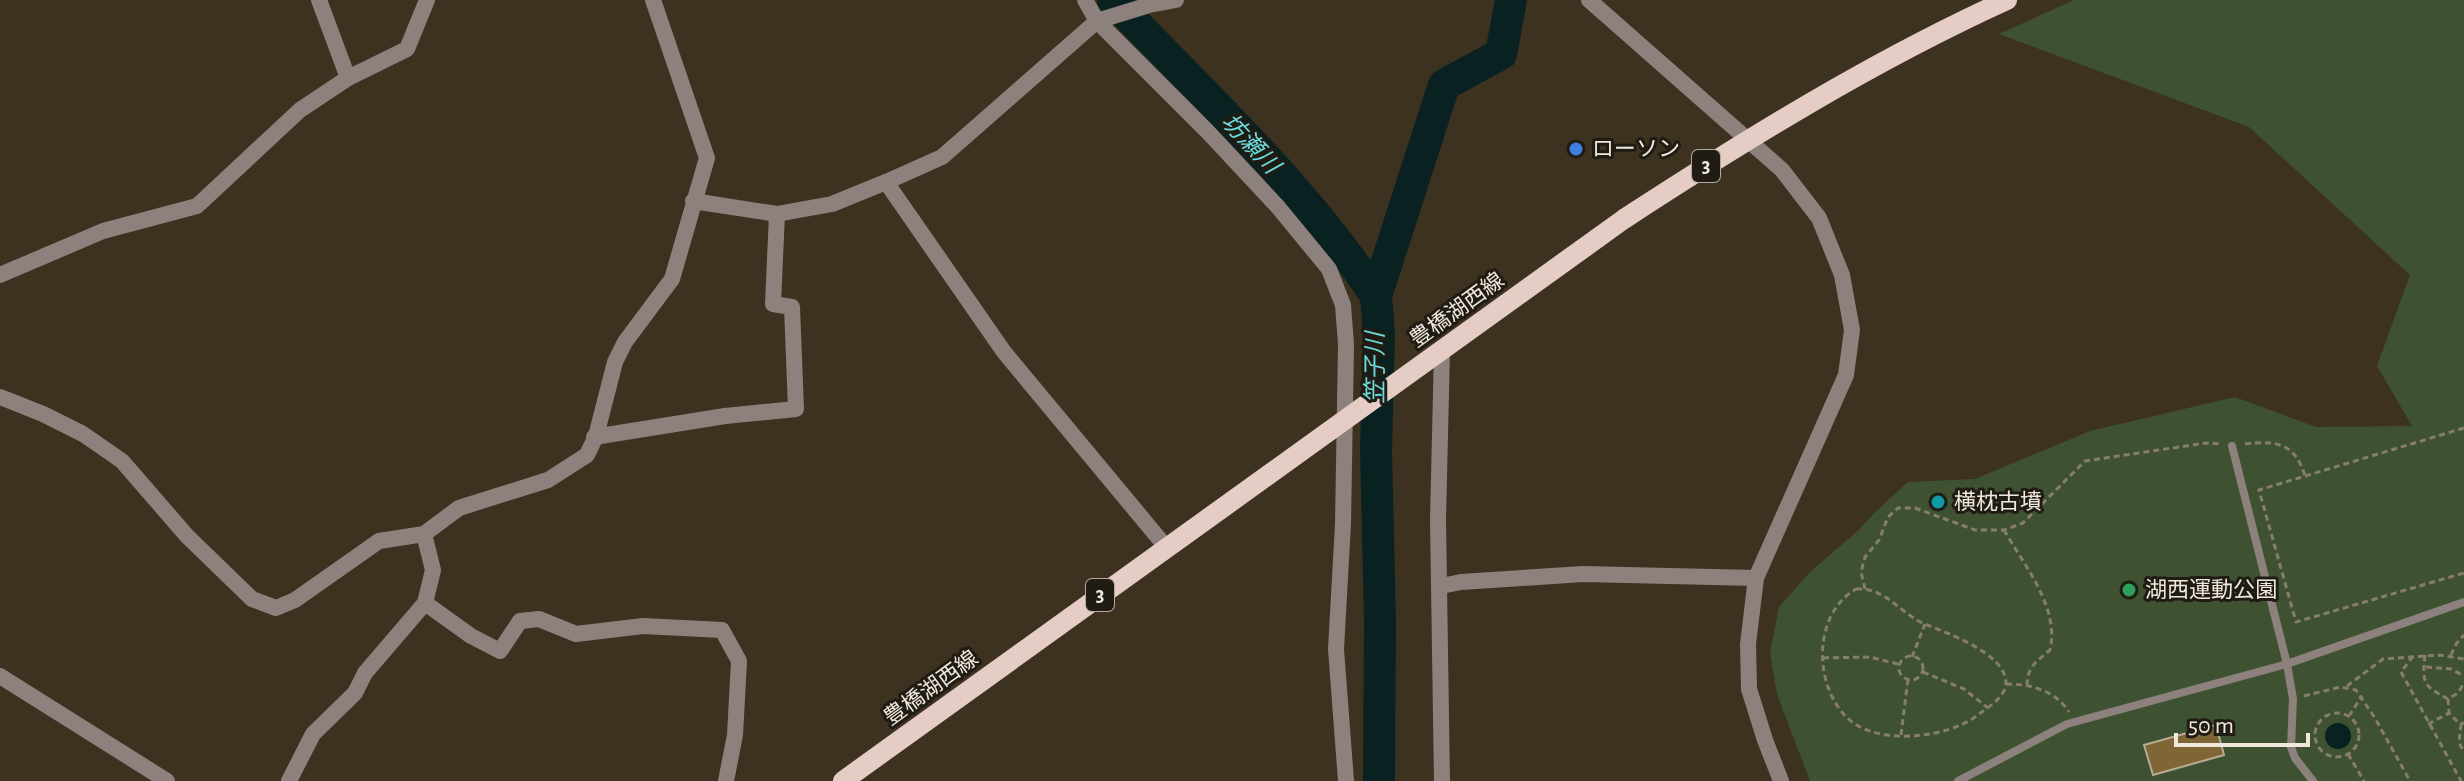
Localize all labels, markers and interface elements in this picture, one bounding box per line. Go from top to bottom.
water label: 坊瀬川 [1217,108,1287,181]
place label: ローソン [1592,138,1680,160]
marker: ローソン [1567,140,1585,158]
road number: 3 [1692,150,1720,182]
street label: 豊橋湖西線 [1405,268,1508,351]
water label: 笠子川 [1362,329,1388,404]
place label: 横枕古墳 [1954,490,2042,513]
marker: 横枕古墳 [1929,493,1947,511]
place label: 湖西運動公園 [2145,578,2277,601]
road number: 3 [1086,579,1114,611]
marker: 湖西運動公園 [2120,581,2138,599]
street label: 豊橋湖西線 [879,646,982,729]
scale bar [2176,697,2308,747]
text: 50 m [2188,714,2234,738]

